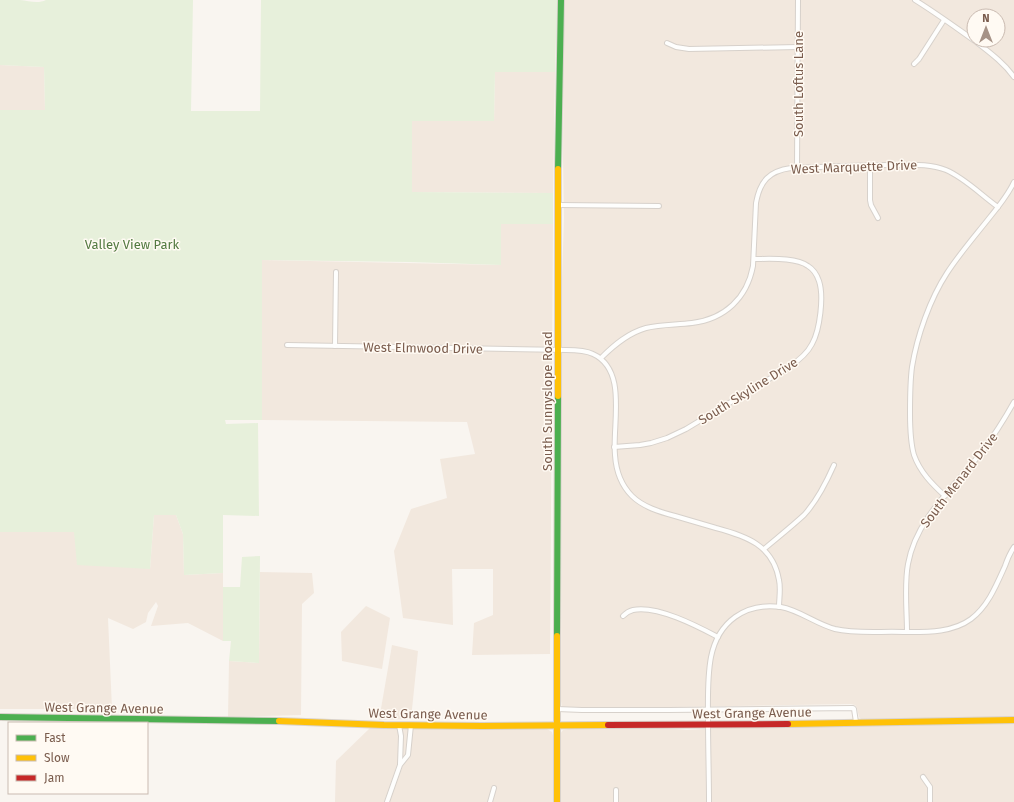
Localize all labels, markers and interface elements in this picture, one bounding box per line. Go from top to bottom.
north arrow [966,8,1006,48]
text: N [982,12,990,25]
street label: South Loftus Lane [791,31,806,137]
street label: West Marquette Drive [791,157,917,177]
park label: Valley View Park [85,237,180,252]
street label: South Sunnyslope Road [540,331,555,471]
street label: West Elmwood Drive [363,339,483,357]
street label: South Skyline Drive [696,354,800,428]
street label: South Menard Drive [917,430,1001,530]
street label: West Grange Avenue [44,699,164,717]
street label: West Grange Avenue [692,704,812,722]
street label: West Grange Avenue [368,705,488,723]
legend [8,722,148,794]
text: Fast [44,731,66,745]
text: Slow [44,751,70,765]
text: Jam [44,771,64,785]

